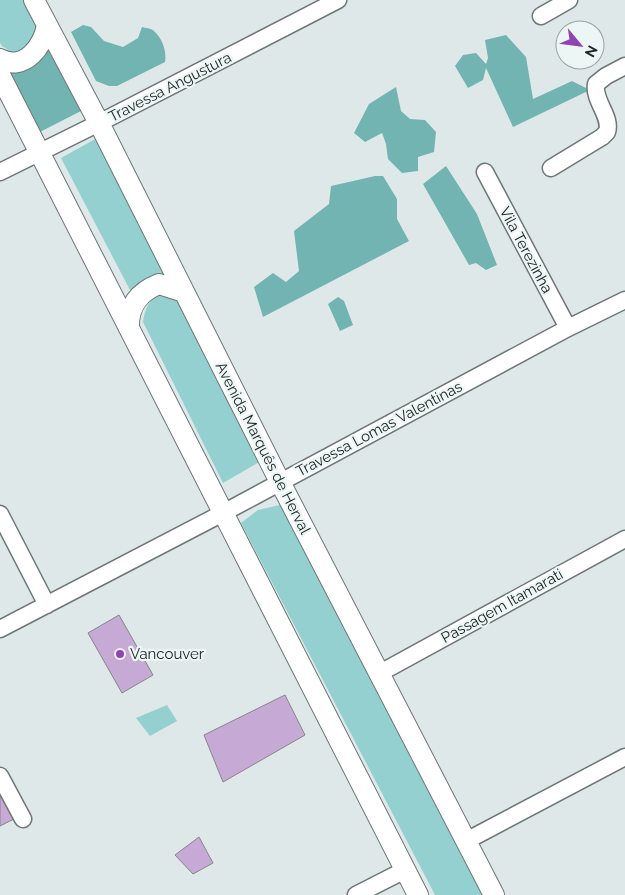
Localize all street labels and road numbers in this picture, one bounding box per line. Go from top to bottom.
street label: Travessa Angustura [106,48,234,126]
street label: Vila Terezinha [496,204,556,296]
street label: Avenida Marquês de Herval [212,359,315,538]
street label: Travessa Lomas Valentinas [293,377,465,481]
street label: Passagem Itamarati [438,565,566,647]

